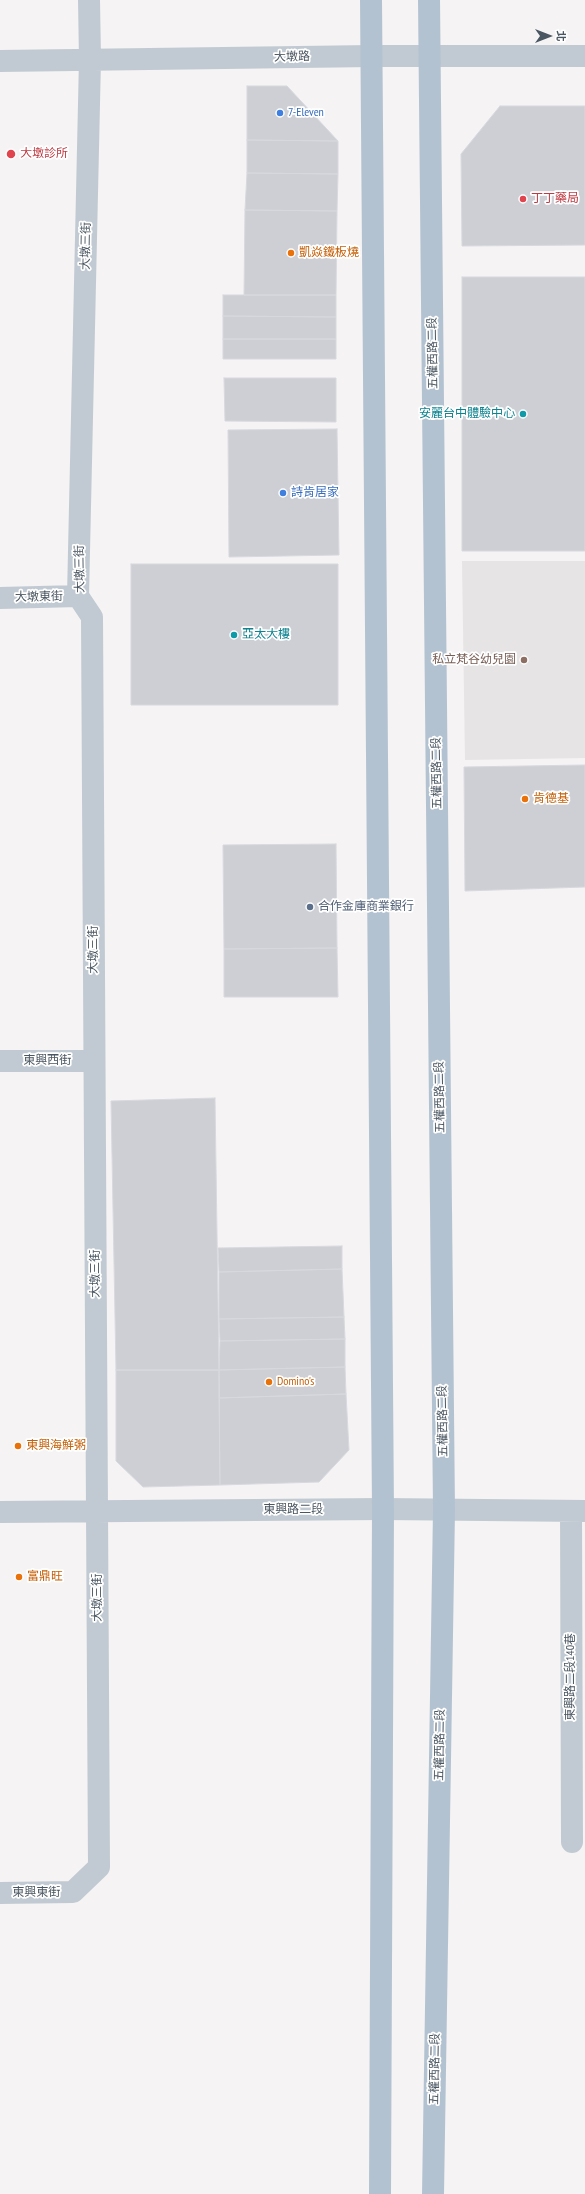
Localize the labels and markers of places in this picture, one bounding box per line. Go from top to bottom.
place label: 7-Eleven [288,106,324,120]
marker: 7-Eleven [275,108,285,118]
place label: 大墩診所 [20,147,68,161]
marker: 大墩診所 [5,148,17,160]
place label: 丁丁藥局 [531,192,579,206]
marker: 丁丁藥局 [518,194,528,204]
place label: 凱焱鐵板燒 [299,246,359,260]
marker: 凱焱鐵板燒 [286,248,296,258]
place label: 安麗台中體驗中心 [419,407,515,421]
marker: 安麗台中體驗中心 [518,409,528,419]
place label: 詩肯居家 [291,486,339,500]
marker: 詩肯居家 [278,488,288,498]
place label: 亞太大樓 [242,628,290,642]
marker: 亞太大樓 [229,630,239,640]
place label: 私立梵谷幼兒園 [432,653,516,667]
marker: 私立梵谷幼兒園 [519,655,529,665]
place label: 肯德基 [533,792,569,806]
marker: 肯德基 [520,794,530,804]
place label: 合作金庫商業銀行 [318,900,414,914]
marker: 合作金庫商業銀行 [305,902,315,912]
place label: Domino's [277,1375,314,1389]
marker: Domino's [264,1377,274,1387]
place label: 東興海鮮粥 [26,1439,86,1453]
marker: 東興海鮮粥 [13,1441,23,1451]
place label: 富鼎旺 [27,1570,63,1584]
marker: 富鼎旺 [14,1572,24,1582]

